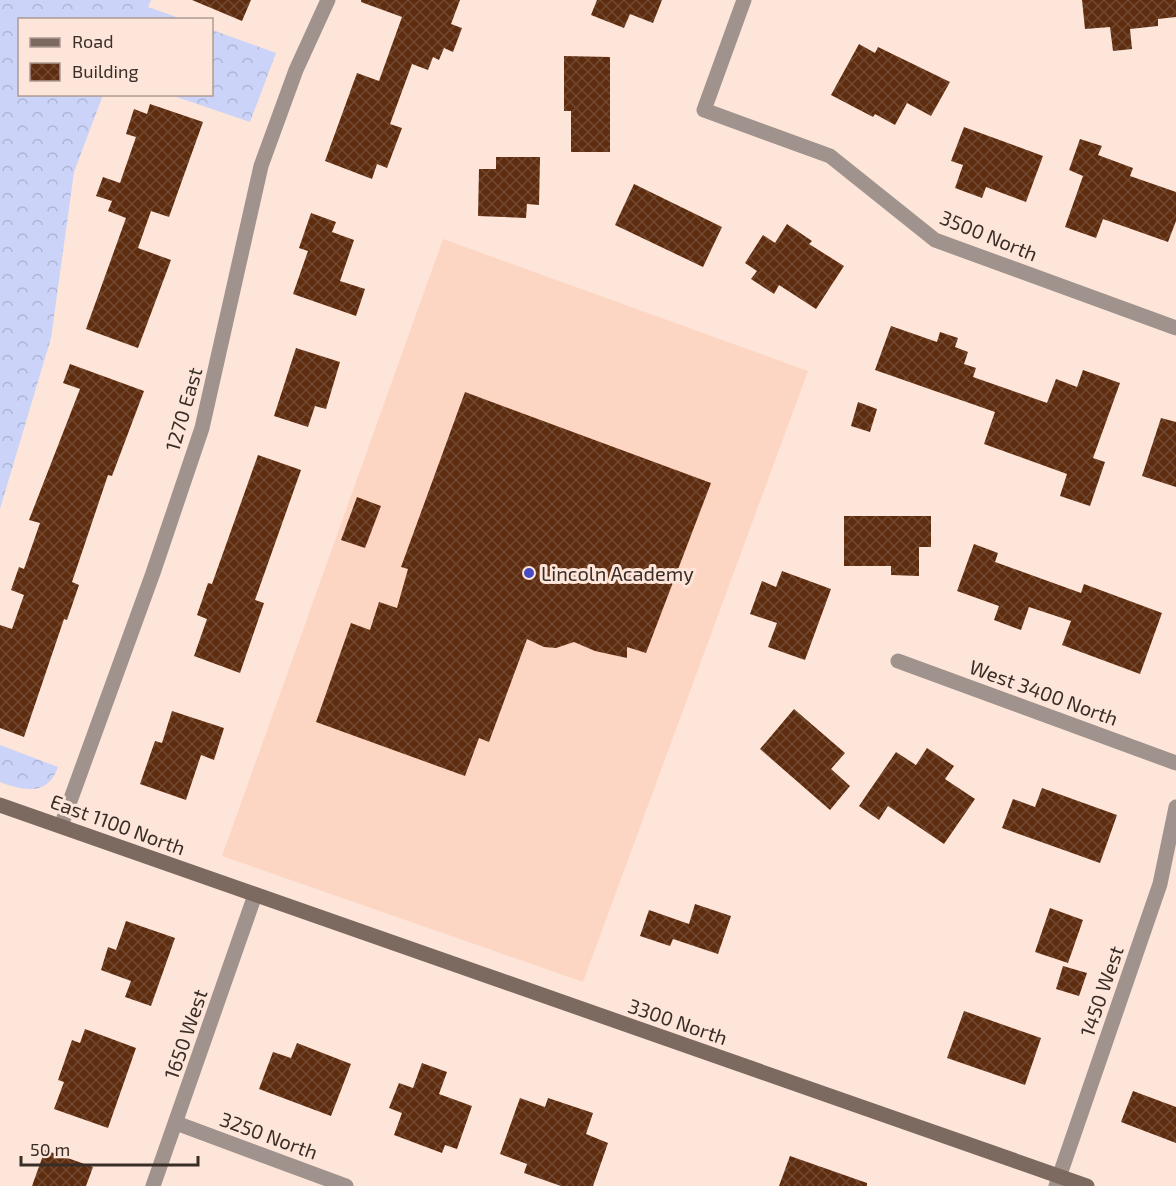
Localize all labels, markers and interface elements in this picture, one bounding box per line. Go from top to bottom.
legend [18,18,213,96]
text: Road [72,30,113,52]
text: Building [72,60,139,82]
street label: 3500 North [937,205,1041,265]
street label: 1270 East [160,364,206,454]
place label: Lincoln Academy [541,561,694,585]
marker: Lincoln Academy [522,566,536,580]
street label: West 3400 North [966,654,1122,730]
street label: East 1100 North [47,789,189,859]
street label: 1450 West [1074,942,1128,1040]
street label: 1650 West [158,986,212,1082]
street label: 3300 North [625,993,731,1049]
street label: 3250 North [217,1106,321,1164]
scale bar [21,1129,198,1167]
text: 50 m [30,1138,70,1160]

